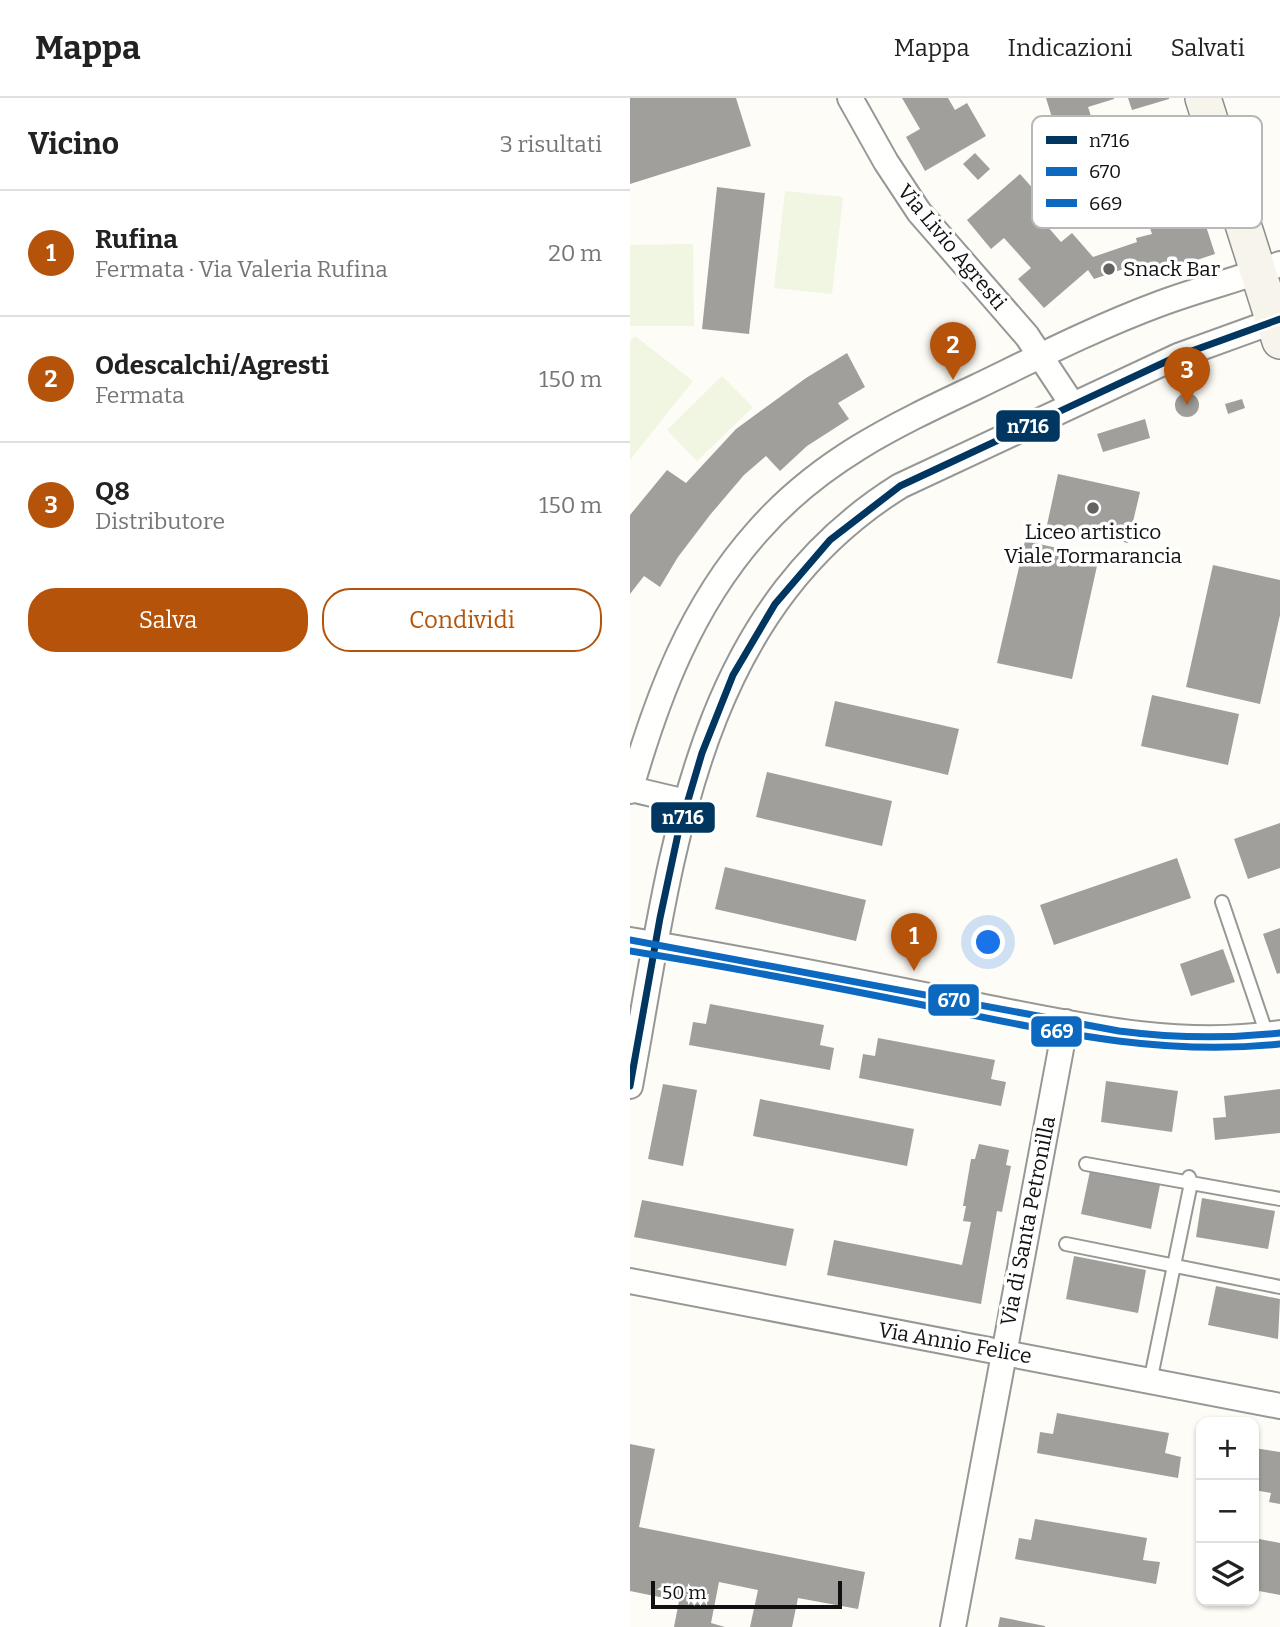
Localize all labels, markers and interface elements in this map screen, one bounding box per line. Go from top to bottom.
text: Mappa [35,28,141,68]
text: Mappa [894,34,970,62]
text: Indicazioni [1008,34,1132,62]
text: Salvati [1170,34,1245,62]
legend [1032,116,1262,228]
text: Vicino [28,126,119,162]
text: n716 [1089,129,1130,152]
text: 3 risultati [500,130,602,158]
text: 670 [1089,160,1121,183]
street label: Via Livio Agresti [892,179,1012,315]
text: 669 [1089,192,1122,215]
text: Rufina [95,224,178,255]
text: 1 [46,239,56,267]
text: 20 m [548,239,602,267]
text: Fermata · Via Valeria Rufina [95,255,388,283]
place label: Snack Bar [1123,256,1220,282]
marker: Snack Bar [1101,261,1117,277]
pin: 2 [930,322,976,380]
pin: 3 [1164,347,1210,405]
text: Odescalchi/Agresti [95,350,329,381]
text: 2 [45,365,57,393]
text: 150 m [539,365,602,393]
text: Fermata [95,381,185,409]
line badge: n716 [995,409,1061,443]
text: n716 [1007,415,1049,438]
text: Q8 [95,476,130,507]
text: 3 [44,491,58,519]
text: 150 m [539,491,602,519]
marker: Liceo artistico Viale Tormarancia [1085,500,1101,516]
text: Distributore [95,507,225,535]
place label: Liceo artistico Viale Tormarancia [1004,519,1183,569]
button: Salva [28,588,308,652]
button: Condividi [322,588,602,652]
line badge: n716 [650,801,716,834]
text: n716 [662,806,704,829]
pin: 1 [891,913,937,971]
your location [971,925,1005,959]
line badge: 670 [927,983,980,1017]
text: 670 [938,989,970,1012]
line badge: 669 [1030,1015,1083,1048]
text: 669 [1040,1020,1074,1043]
street label: Via di Santa Petronilla [995,1113,1061,1328]
street label: Via Annio Felice [876,1317,1034,1369]
map controls [1196,1417,1259,1606]
button: + [1196,1417,1259,1480]
button: − [1196,1480,1259,1543]
button: layers [1196,1543,1259,1606]
scale bar [651,1578,842,1610]
text: 50 m [662,1581,706,1604]

